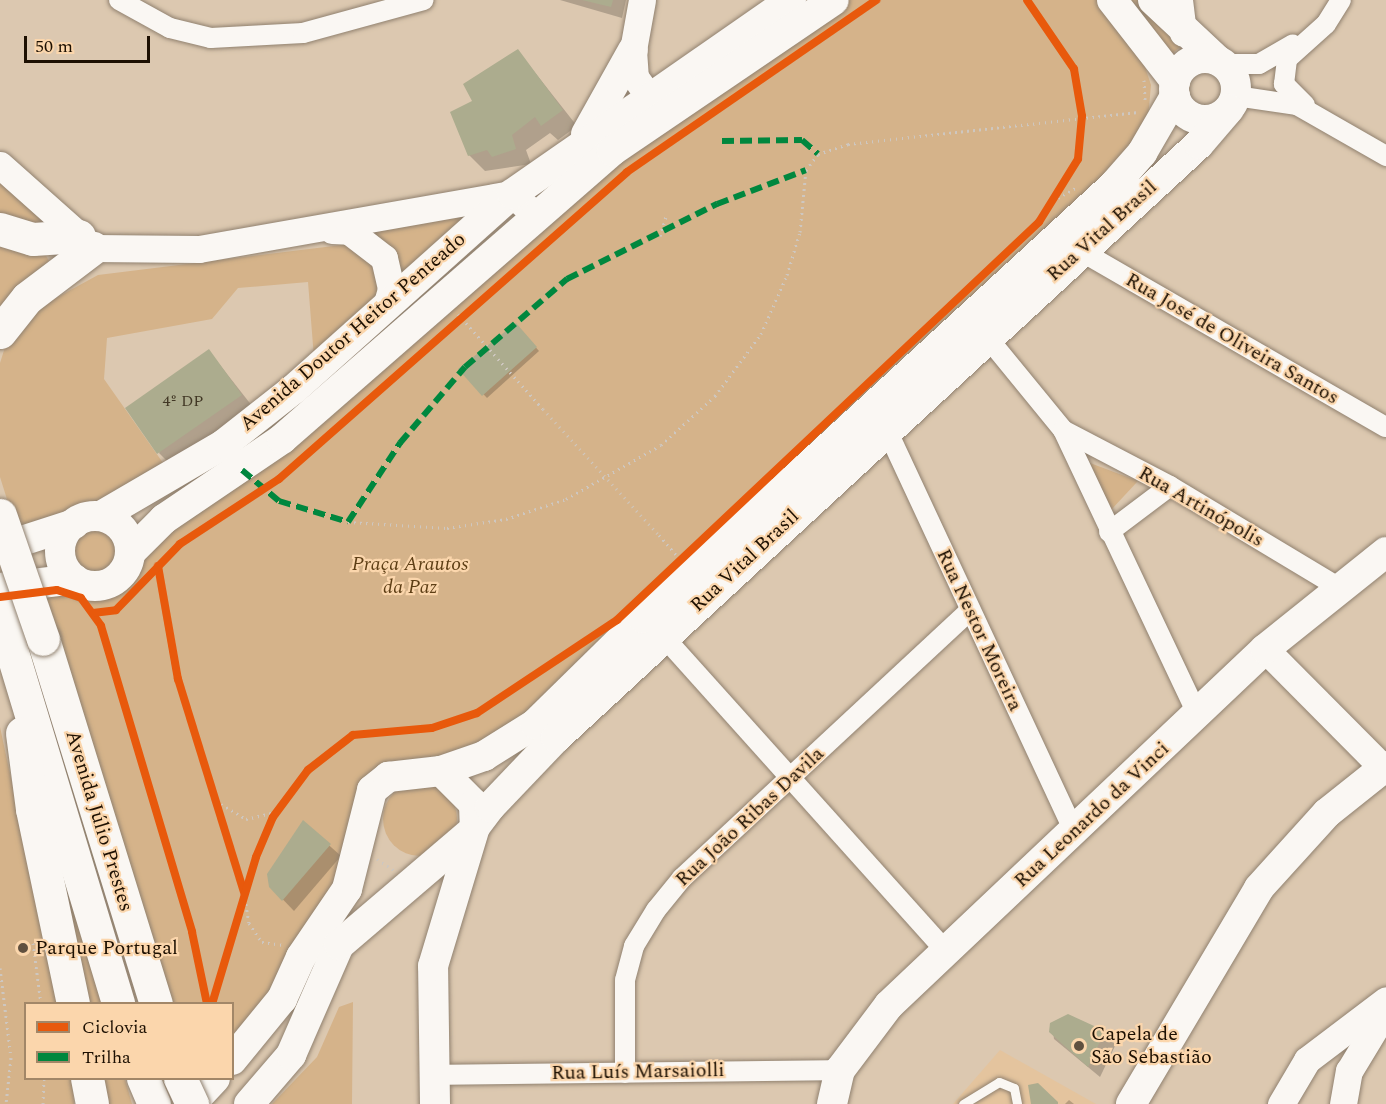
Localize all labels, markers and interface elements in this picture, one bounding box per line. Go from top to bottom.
scale bar [27,24,153,62]
text: 50 m [35,33,73,60]
street label: Rua Vital Brasil [1042,175,1162,287]
street label: Avenida Doutor Heitor Penteado [235,228,471,436]
street label: Rua José de Oliveira Santos [1121,268,1343,410]
house number: 4º DP [162,391,204,411]
street label: Rua Artinópolis [1134,461,1268,553]
street label: Rua Vital Brasil [686,505,804,617]
street label: Rua Nestor Moreira [931,545,1027,715]
park label: Praça Arautos da Paz [352,553,468,600]
street label: Avenida Júlio Prestes [60,728,138,914]
street label: Rua Leonardo da Vinci [1010,737,1174,893]
street label: Rua João Ribas Davila [671,742,829,892]
place label: Parque Portugal [35,936,178,960]
marker: Parque Portugal [16,941,30,955]
legend [24,1002,234,1080]
text: Ciclovia [82,1014,147,1041]
place label: Capela de São Sebastião [1091,1022,1212,1069]
marker: Capela de São Sebastião [1072,1039,1086,1053]
text: Trilha [82,1044,131,1071]
street label: Rua Luís Marsaiolli [551,1058,725,1086]

